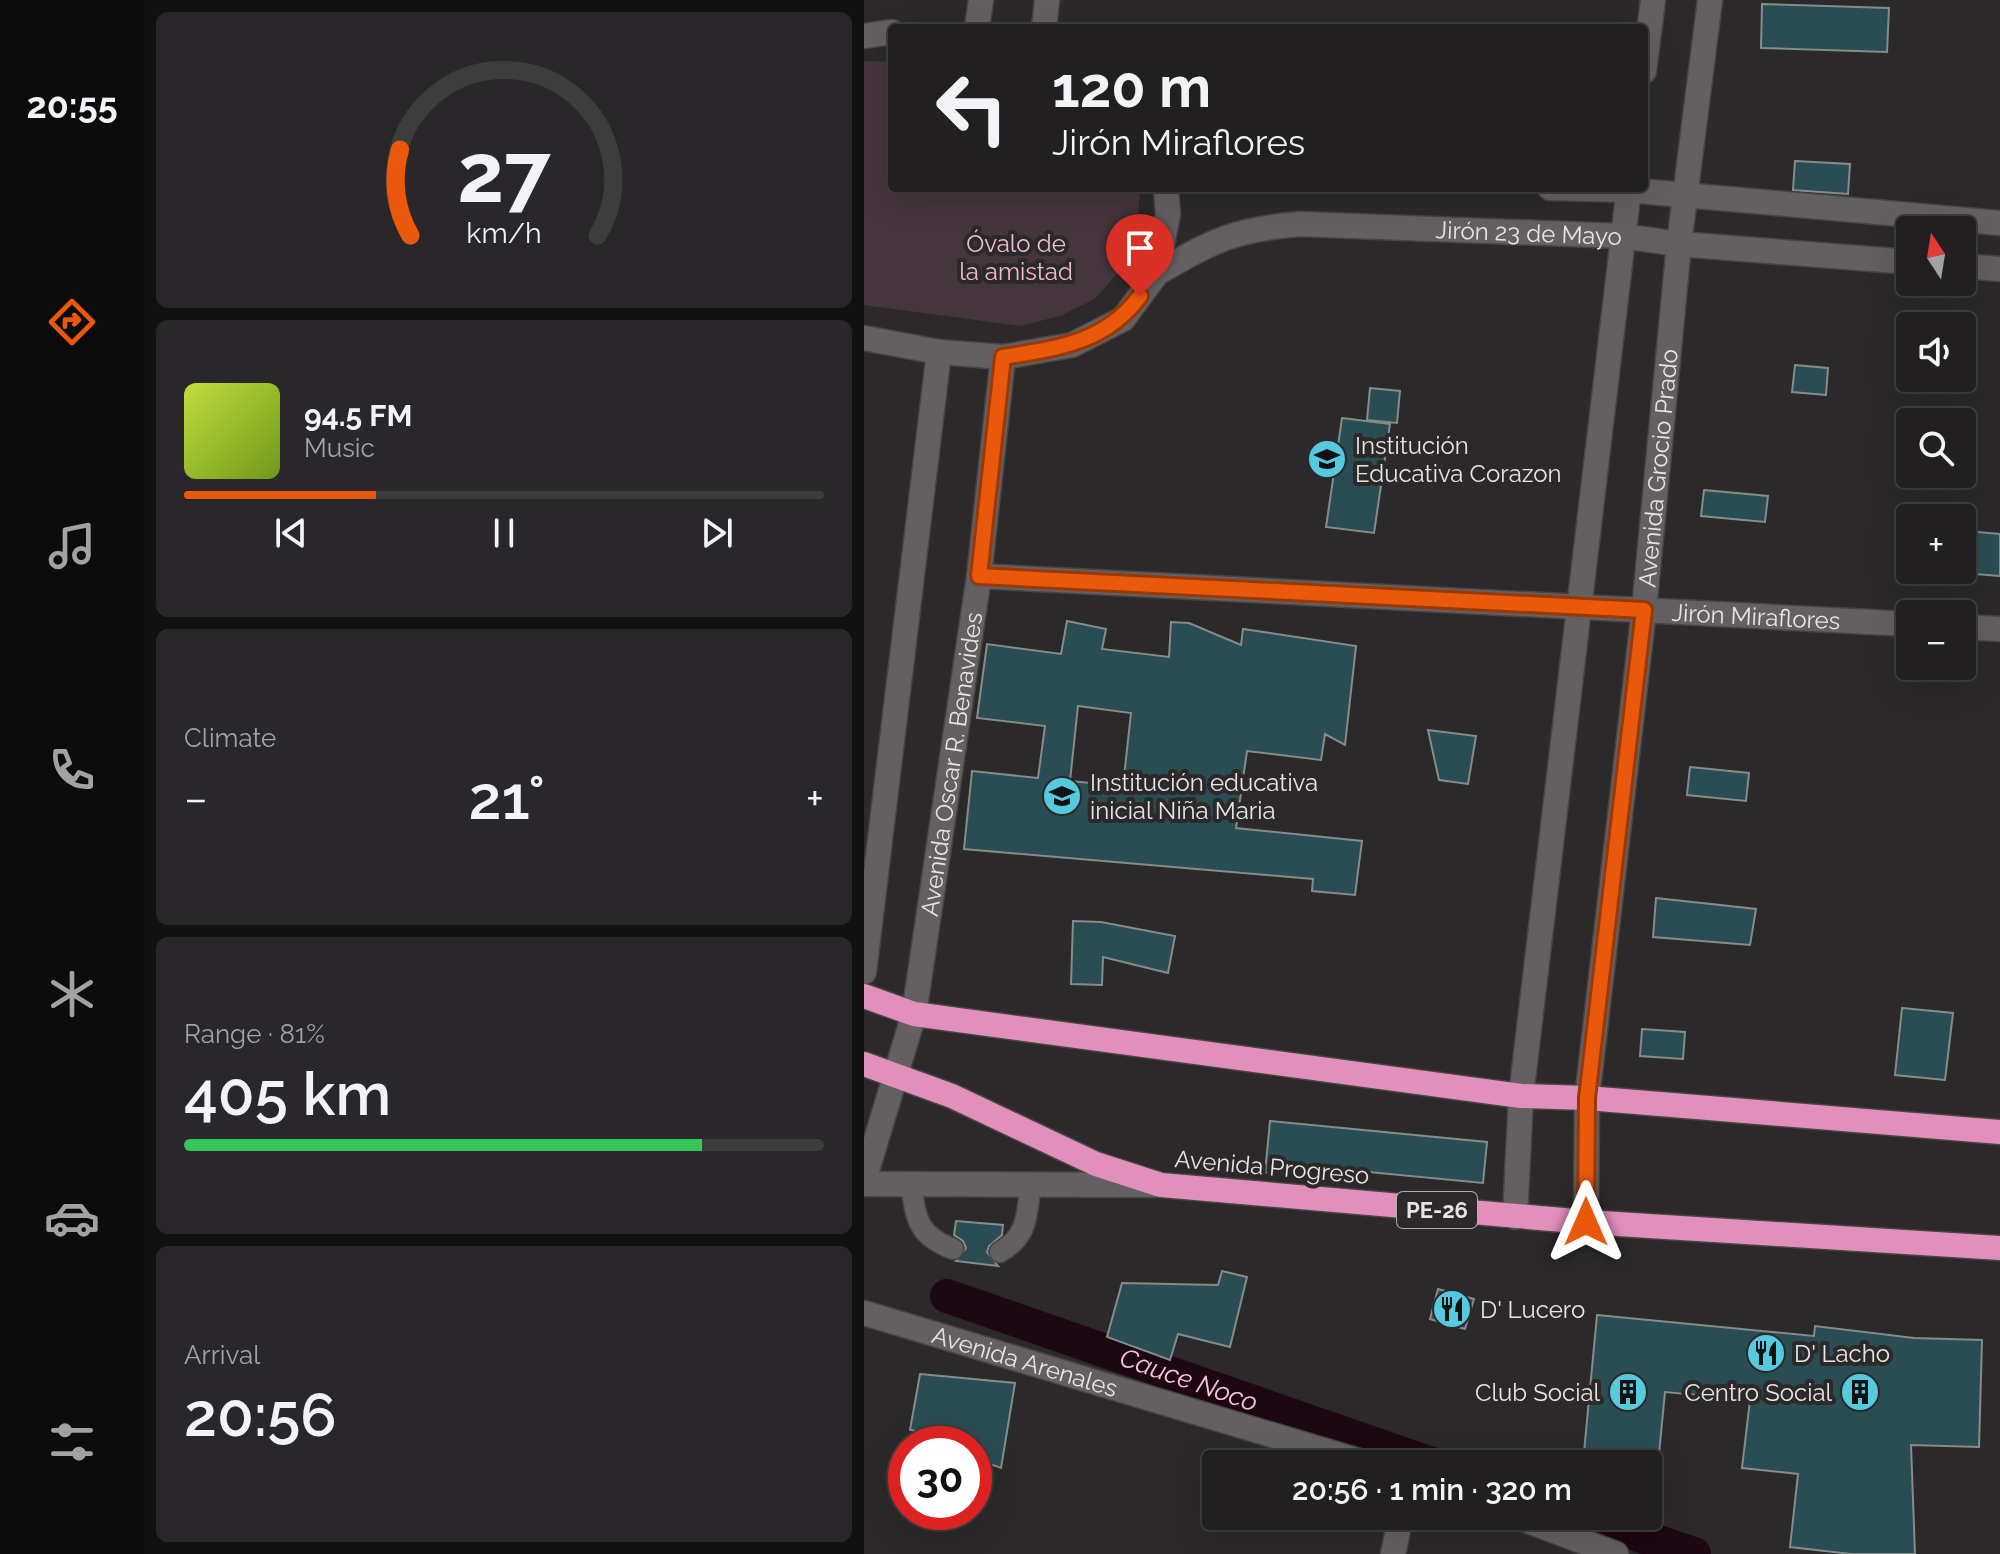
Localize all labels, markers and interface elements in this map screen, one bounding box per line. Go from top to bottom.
text: 120 m [1052,54,1211,120]
icon: left [920,56,1024,160]
text: 20:55 [26,84,118,126]
text: Jirón Miraflores [1052,121,1305,163]
text: 27 [457,124,551,221]
pin [1106,214,1174,296]
street label: Jirón 23 de Mayo [1435,215,1622,250]
text: km/h [466,216,542,250]
north arrow [1896,216,1976,296]
map controls [1896,216,1976,680]
icon: arrive [1118,226,1162,270]
park label: Óvalo de la amistad [959,229,1073,286]
icon: directions [44,294,100,350]
button: sound [1896,312,1976,392]
street label: Avenida Grocio Prado [1632,347,1683,588]
text: 94.5 FM [304,398,413,433]
button: search [1896,408,1976,488]
place label: Institución Educativa Corazon [1355,431,1562,488]
text: Music [304,433,375,463]
school or university icon: Institución Educativa Corazon [1306,438,1348,480]
button: + [1896,504,1976,584]
icon: previous [269,511,313,555]
icon: pause [482,511,526,555]
icon: next [695,511,739,555]
icon: music [44,518,100,574]
street label: Jirón Miraflores [1671,597,1841,635]
button: − [1896,600,1976,680]
street label: Avenida Oscar R. Benavides [914,610,988,918]
text: Climate [184,723,276,753]
icon: phone [44,742,100,798]
text: 21° [468,763,545,833]
place label: Institución educativa inicial Niña Maria [1090,768,1318,825]
text: − [184,773,208,824]
text: + [806,773,824,824]
school or university icon: Institución educativa inicial Niña Maria [1041,775,1083,817]
icon: climate [44,966,100,1022]
text: Range · 81% [184,1019,325,1049]
text: 405 km [184,1059,391,1129]
street label: Avenida Progreso [1173,1144,1371,1190]
position arrow [1544,1180,1628,1264]
icon: car [44,1190,100,1246]
road number: PE-26 [1397,1192,1477,1228]
restaurant icon: D' Lucero [1431,1288,1473,1330]
place label: D' Lucero [1480,1295,1585,1324]
street label: Avenida Arenales [929,1320,1121,1403]
restaurant icon: D' Lacho [1745,1332,1787,1374]
place label: D' Lacho [1794,1339,1890,1368]
text: Arrival [184,1340,260,1370]
water label: Cauce Noco [1116,1342,1262,1418]
building icon: Club Social [1607,1371,1649,1413]
building icon: Centro Social [1839,1371,1881,1413]
place label: Club Social [1475,1378,1600,1407]
place label: Centro Social [1684,1378,1832,1407]
text: 20:56 [184,1380,337,1450]
icon: filters [44,1414,100,1470]
speed limit sign: 30 [888,1426,992,1530]
text: 20:56 · 1 min · 320 m [1292,1472,1572,1507]

